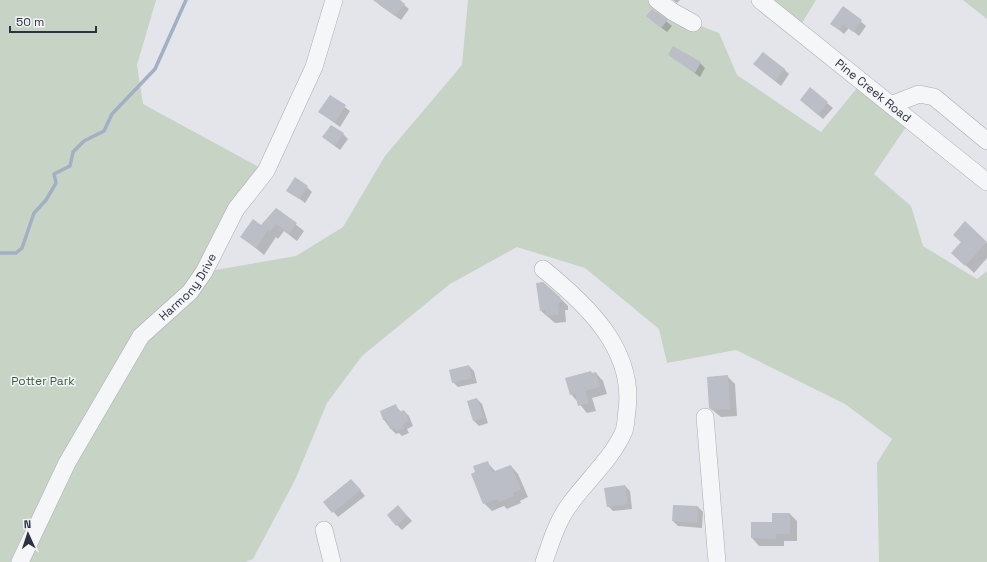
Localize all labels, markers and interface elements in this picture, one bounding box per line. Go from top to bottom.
scale bar [10,8,96,34]
text: 50 m [16,14,44,30]
street label: Pine Creek Road [832,55,914,126]
street label: Harmony Drive [155,251,220,324]
park label: Potter Park [11,373,75,389]
north arrow [8,514,48,554]
text: N [23,517,32,531]

